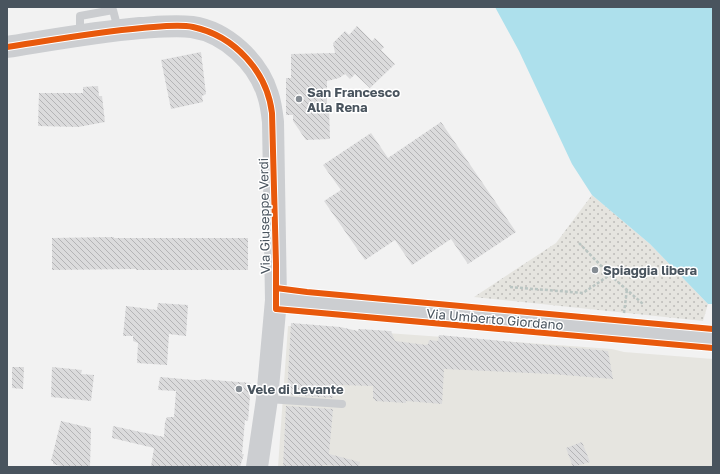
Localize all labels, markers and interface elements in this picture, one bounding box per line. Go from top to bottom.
place label: San Francesco Alla Rena [307,84,400,115]
marker: San Francesco Alla Rena [294,94,304,104]
street label: Via Giuseppe Verdi [255,158,273,274]
place label: Spiaggia libera [603,262,698,278]
marker: Spiaggia libera [590,265,600,275]
street label: Via Umberto Giordano [426,305,564,333]
place label: Vele di Levante [247,381,344,397]
marker: Vele di Levante [234,384,244,394]

